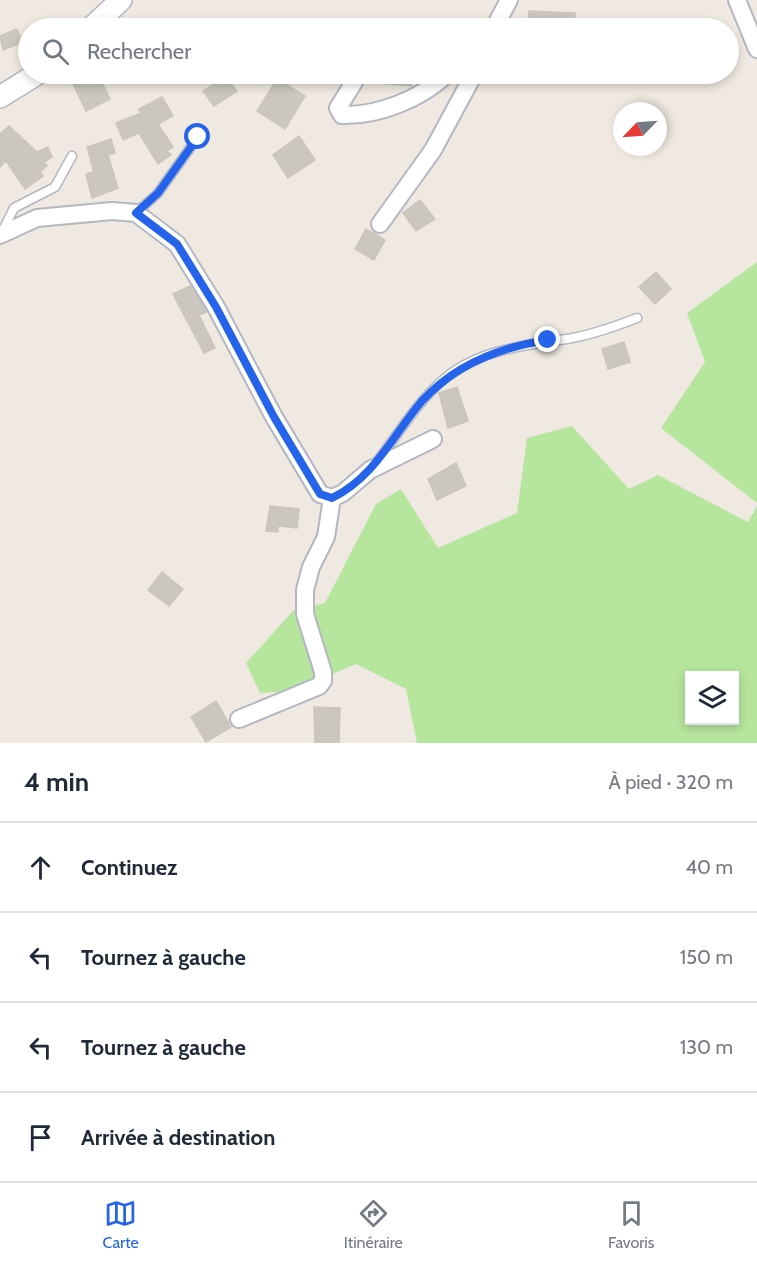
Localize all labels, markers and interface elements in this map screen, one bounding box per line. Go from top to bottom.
search box [18,18,739,84]
icon: search [39,35,72,68]
text: Rechercher [87,38,191,65]
north arrow [613,102,667,156]
route start [184,123,210,149]
route end [534,326,560,352]
map controls [685,671,739,725]
button: layers [685,671,739,725]
text: 4 min [24,766,89,798]
text: À pied · 320 m [608,770,733,794]
icon: ahead [24,851,57,884]
text: Continuez [81,854,178,881]
text: 40 m [685,855,733,879]
icon: left [24,941,57,974]
text: Tournez à gauche [81,944,246,971]
text: 150 m [680,945,733,969]
icon: left [24,1031,57,1064]
text: Tournez à gauche [81,1034,246,1061]
text: 130 m [680,1035,733,1059]
icon: arrive [24,1121,57,1154]
text: Arrivée à destination [81,1124,275,1151]
tab: Carte [103,1197,139,1252]
tab: Itinéraire [344,1197,403,1252]
tab: Favoris [608,1197,654,1252]

